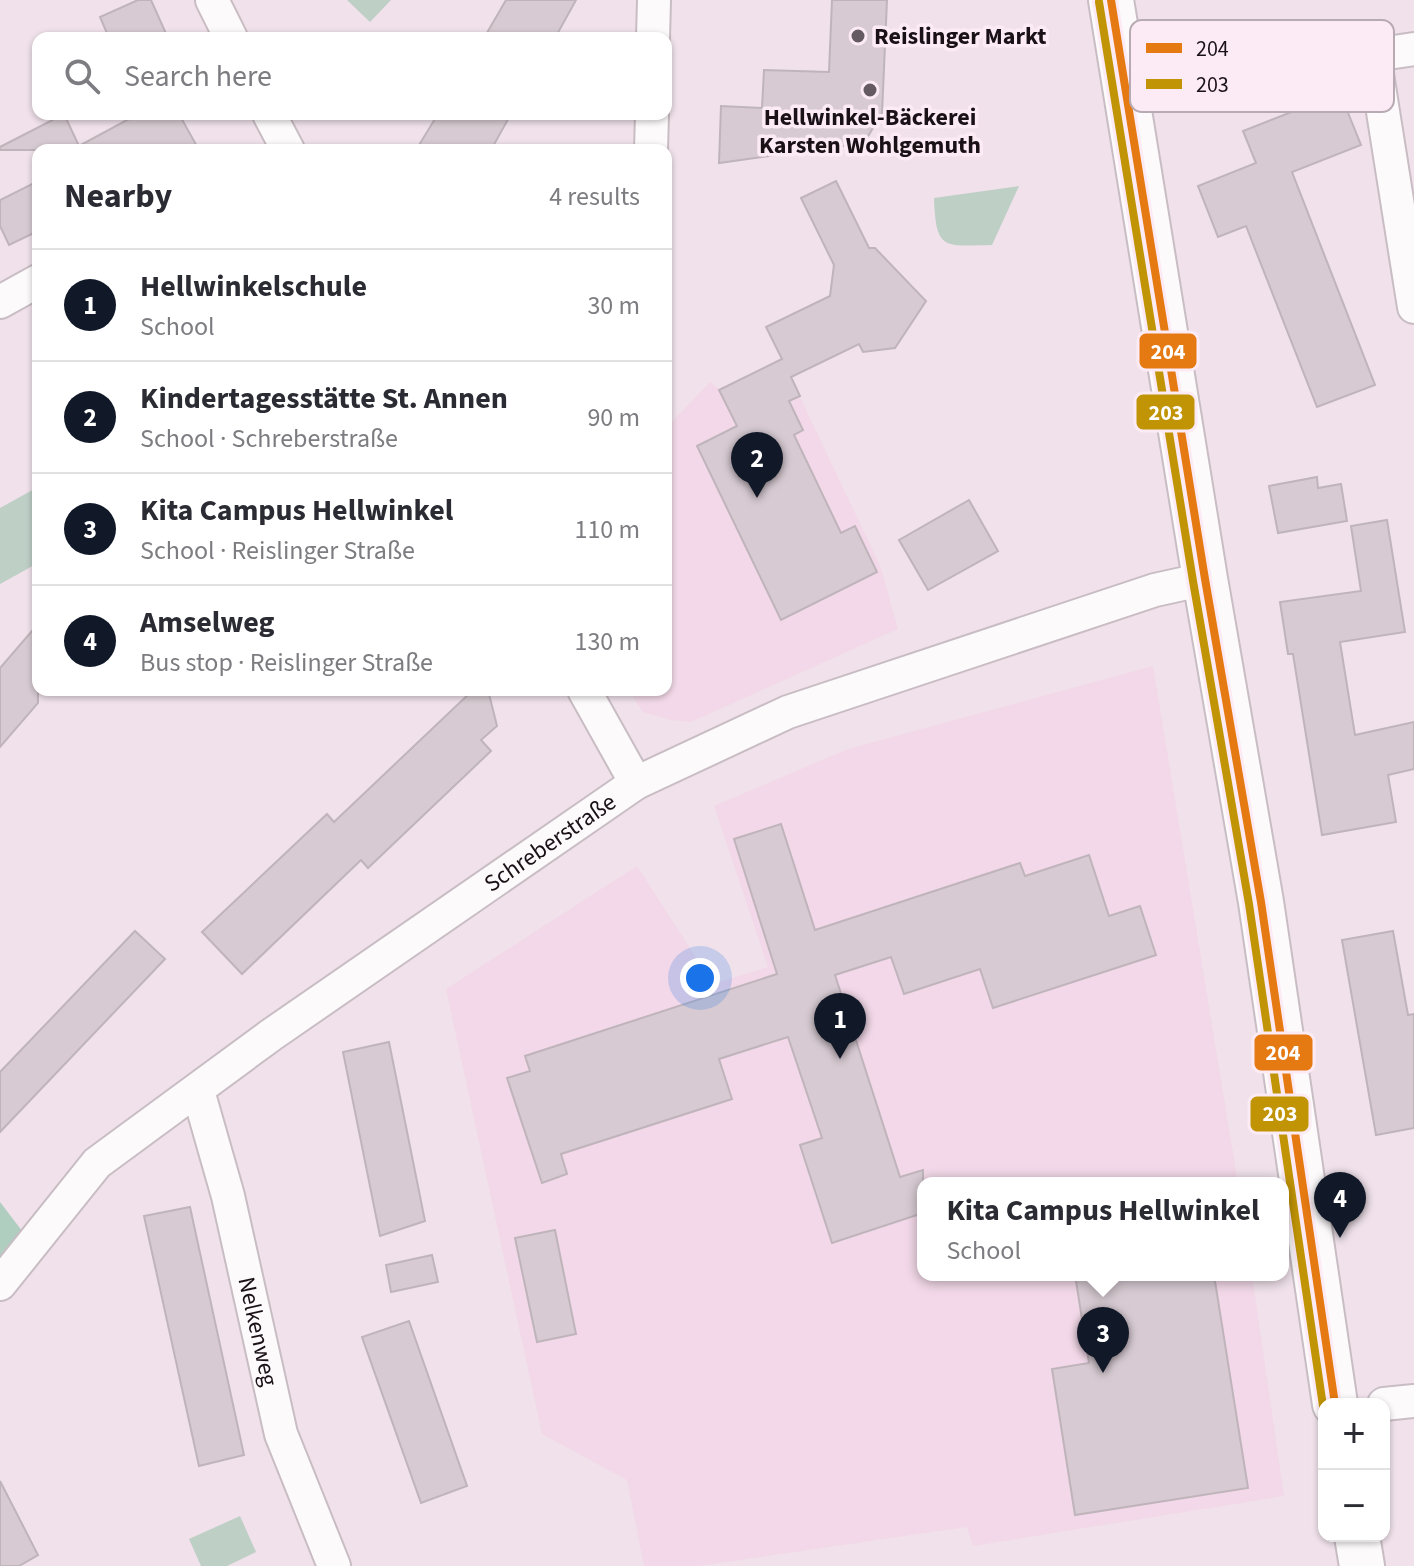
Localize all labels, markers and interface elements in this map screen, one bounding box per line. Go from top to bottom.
place label: Reislinger Markt [874,19,1047,54]
legend [1130,20,1394,112]
marker: Reislinger Markt [849,27,867,45]
search box [32,32,672,120]
text: 204 [1196,33,1229,65]
icon: search [60,54,104,98]
text: Search here [124,55,272,98]
text: 203 [1196,69,1229,101]
marker: Hellwinkel-Bäckerei Karsten Wohlgemuth [861,81,879,99]
place label: Hellwinkel-Bäckerei Karsten Wohlgemuth [759,100,981,163]
text: Nearby [64,172,172,221]
text: 4 results [549,178,640,215]
text: Hellwinkelschule [140,265,367,308]
text: 1 [83,287,97,324]
text: 30 m [587,287,640,324]
text: School [140,308,215,345]
line badge: 204 [1138,332,1198,370]
text: 204 [1151,336,1186,368]
text: Kindertagesstätte St. Annen [140,377,508,420]
line badge: 203 [1135,393,1196,431]
text: 203 [1149,397,1183,429]
text: 2 [83,399,97,436]
text: 90 m [587,399,640,436]
text: School · Schreberstraße [140,420,398,457]
pin: 2 [731,432,783,498]
text: Kita Campus Hellwinkel [140,489,453,532]
text: 3 [83,511,97,548]
text: 110 m [574,511,640,548]
text: School · Reislinger Straße [140,532,415,569]
text: Amselweg [140,601,275,644]
text: 4 [83,623,97,660]
text: 130 m [574,623,640,660]
text: Bus stop · Reislinger Straße [140,644,433,681]
street label: Schreberstraße [477,785,623,901]
your location [680,958,720,998]
pin: 1 [814,993,866,1059]
line badge: 204 [1253,1033,1314,1072]
text: 204 [1266,1037,1301,1069]
line badge: 203 [1249,1095,1310,1133]
text: 203 [1263,1098,1297,1130]
pin: 4 [1314,1172,1366,1238]
popup [917,1177,1289,1281]
text: Kita Campus Hellwinkel [946,1189,1260,1232]
text: School [946,1232,1021,1269]
street label: Nelkenweg [229,1274,287,1390]
pin: 3 [1077,1307,1129,1373]
map controls [1318,1398,1390,1542]
button: + [1318,1398,1390,1470]
button: − [1318,1470,1390,1542]

